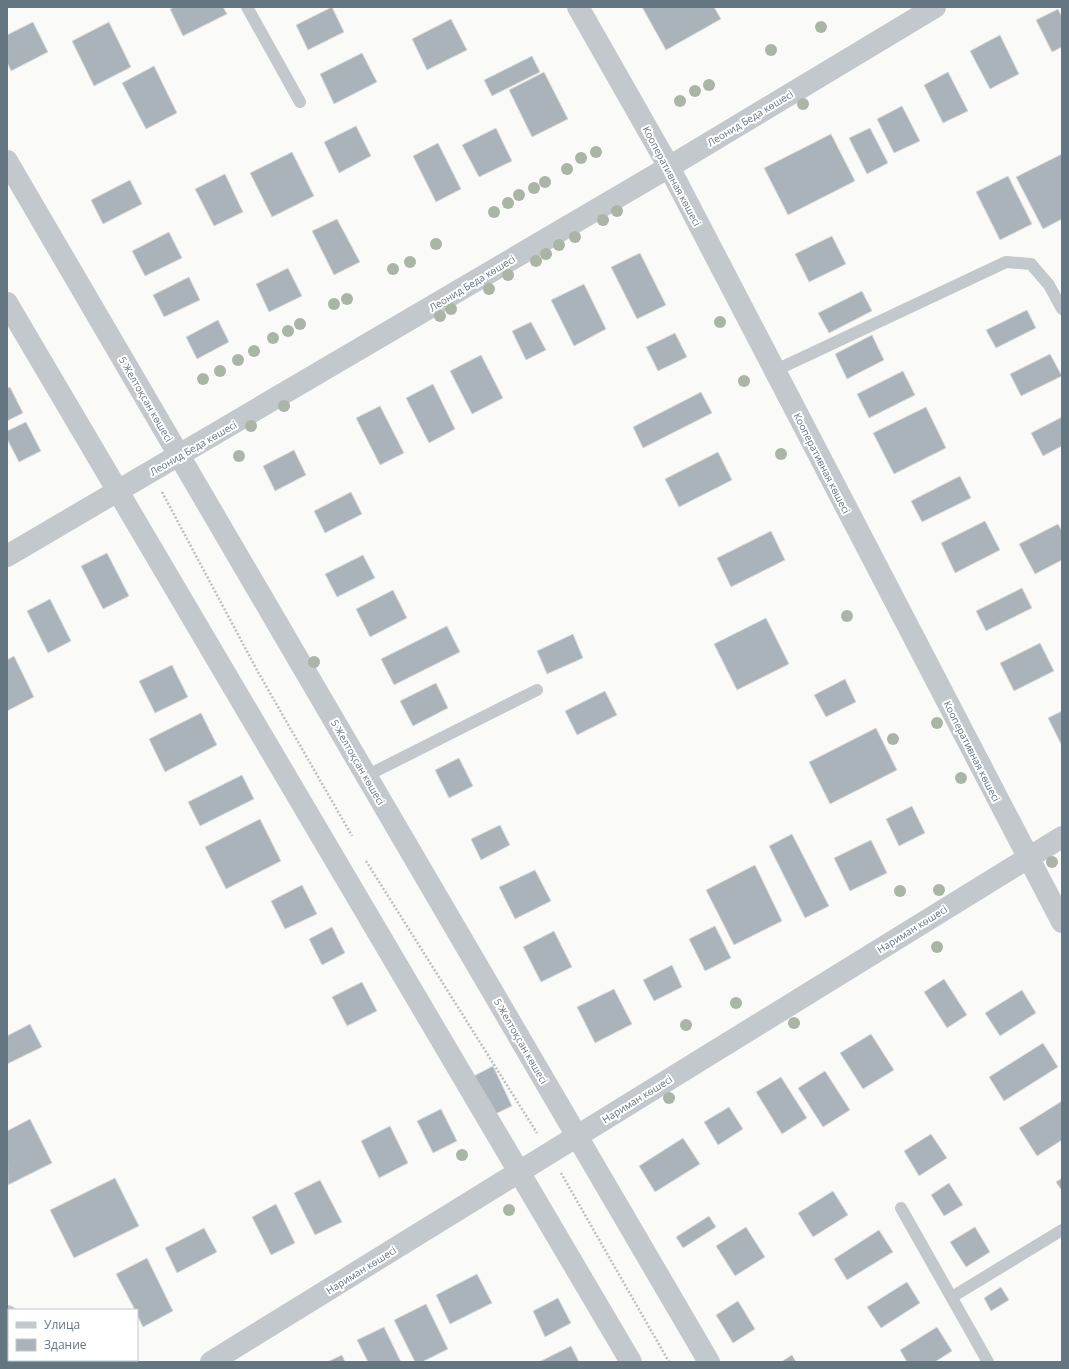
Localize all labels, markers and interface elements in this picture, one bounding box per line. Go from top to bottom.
street label: Леонид Беда көшесі [704,87,796,149]
street label: Кооперативная көшесі [640,124,704,228]
street label: Леонид Беда көшесі [426,252,518,314]
street label: 5 Желтоқсан көшесі [116,354,176,444]
street label: Кооперативная көшесі [790,410,854,516]
street label: Леонид Беда көшесі [147,417,239,479]
street label: Кооперативная көшесі [940,698,1004,804]
street label: 5 Желтоқсан көшесі [328,717,388,807]
street label: Нариман көшесі [874,902,950,956]
street label: 5 Желтоқсан көшесі [491,996,551,1086]
street label: Нариман көшесі [599,1072,675,1126]
street label: Нариман көшесі [323,1243,399,1297]
legend [8,1309,138,1361]
text: Улица [44,1316,80,1333]
text: Здание [44,1336,87,1353]

